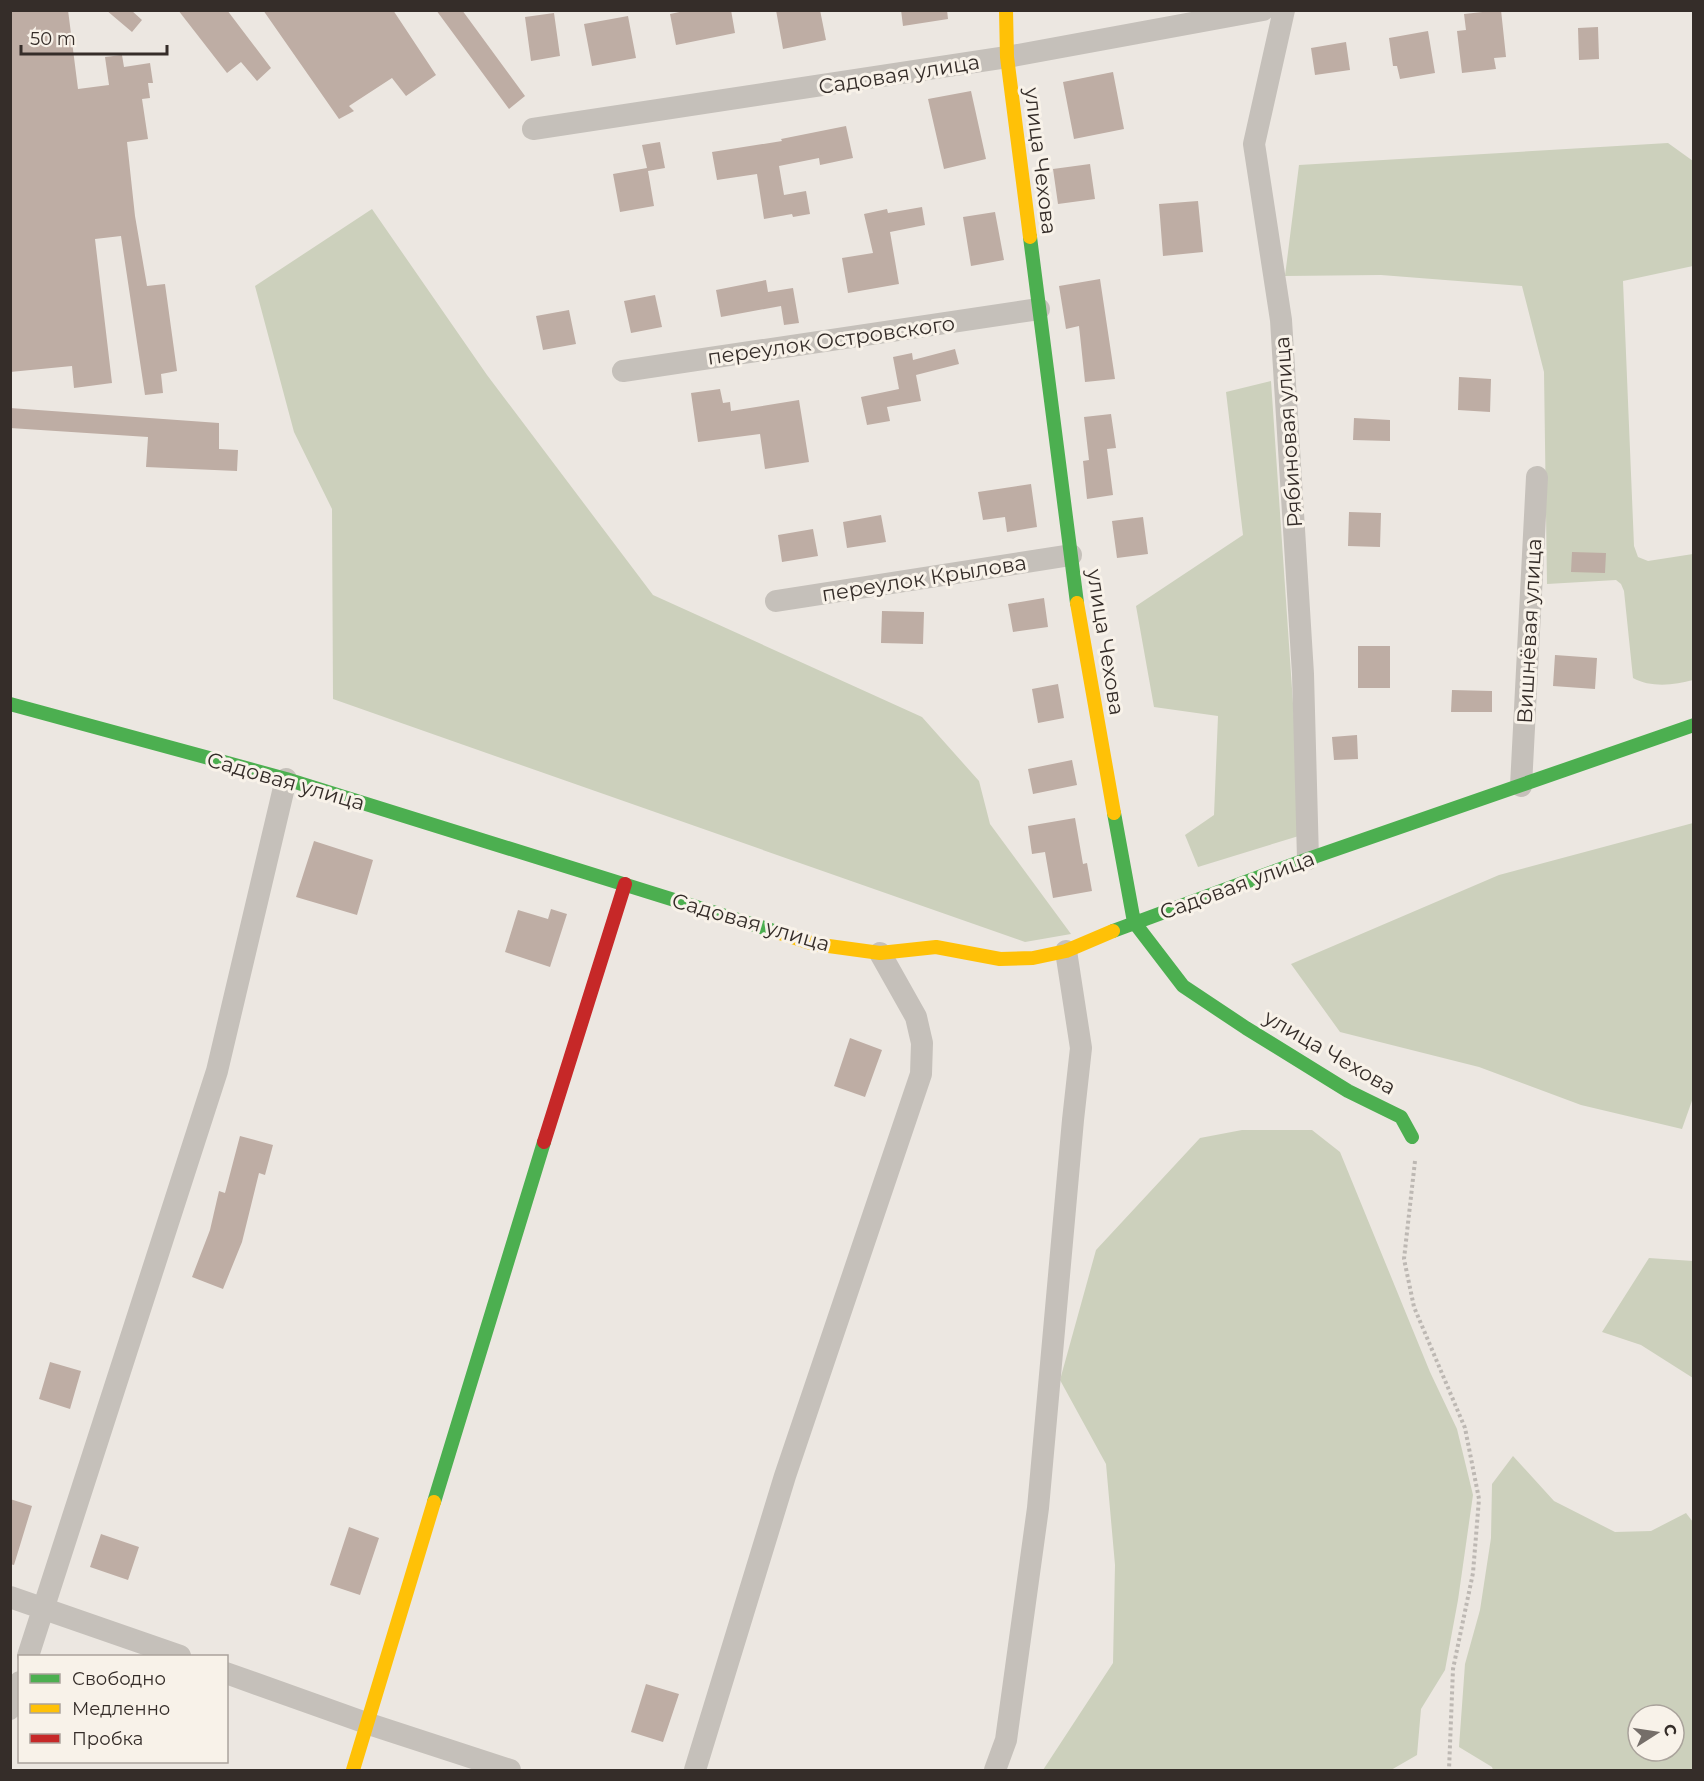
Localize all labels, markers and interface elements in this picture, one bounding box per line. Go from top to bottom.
scale bar [21,18,166,56]
text: 50 m [30,28,76,50]
street label: Садовая улица [817,49,981,99]
street label: улица Чехова [1019,85,1062,236]
street label: переулок Островского [706,310,956,370]
street label: Рябиновая улица [1269,336,1307,528]
street label: Вишнёвая улица [1512,538,1546,724]
street label: переулок Крылова [820,549,1028,607]
street label: улица Чехова [1082,566,1130,717]
street label: Садовая улица [204,747,368,815]
street label: Садовая улица [1156,845,1318,925]
street label: Садовая улица [669,888,833,956]
street label: улица Чехова [1259,1004,1400,1100]
legend [18,1655,228,1763]
text: Свободно [72,1668,166,1690]
text: Медленно [72,1698,170,1720]
north arrow [1626,1703,1686,1763]
text: С [1660,1722,1681,1738]
text: Пробка [72,1728,143,1750]

